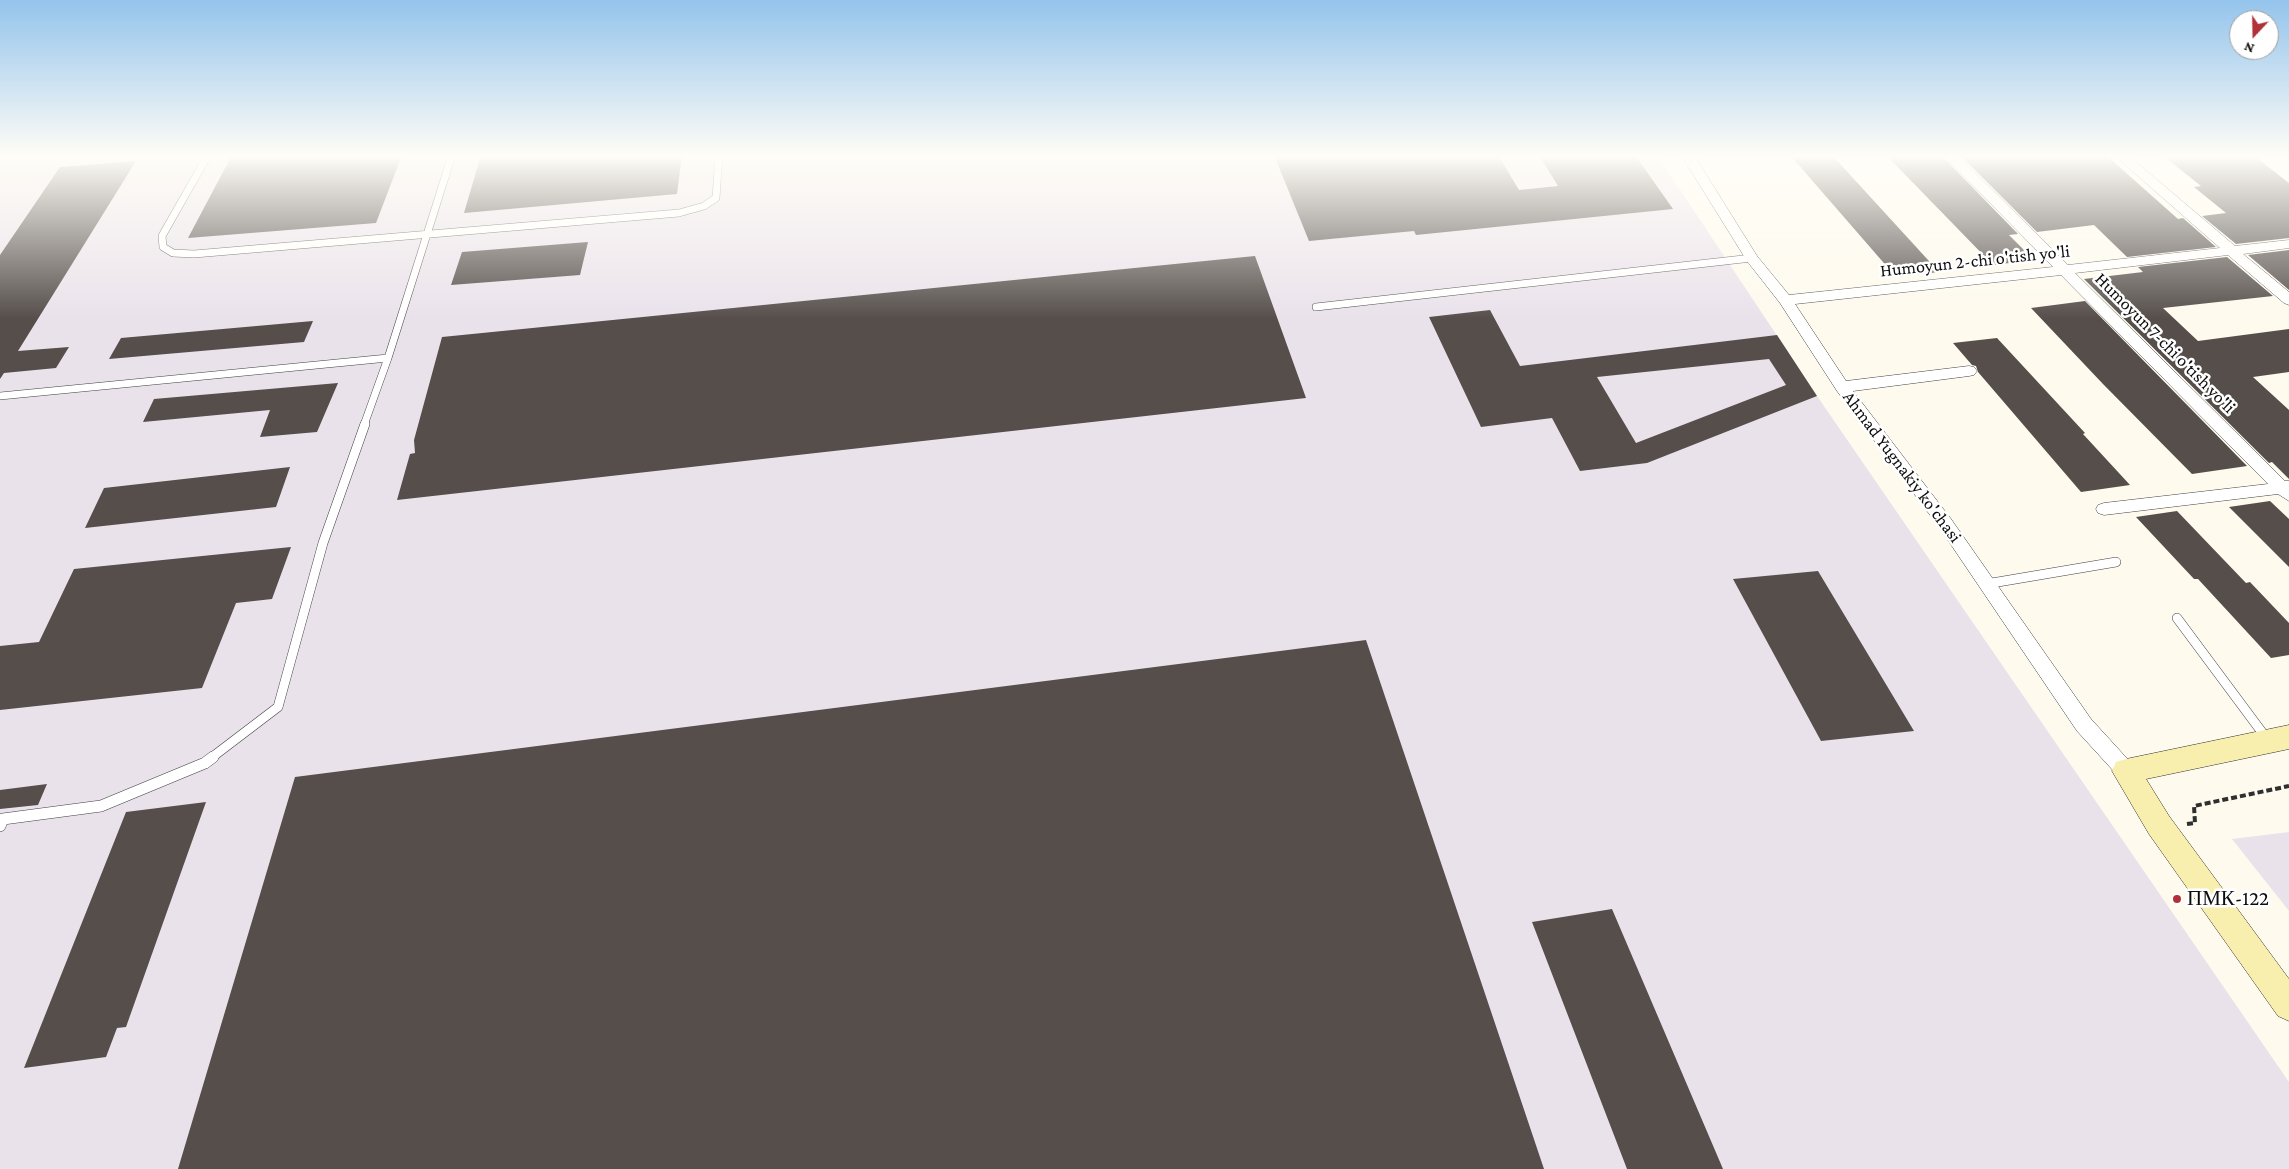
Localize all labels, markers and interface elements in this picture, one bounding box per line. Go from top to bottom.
north arrow [2229,10,2279,60]
text: N [2242,39,2256,57]
street label: Humoyun 2-chi o'tish yo'li [1879,240,2071,282]
street label: Humoyun 7-chi o'tish yo'li [2090,268,2240,418]
street label: Ahmad Yugnakiy ko'chasi [1838,387,1966,547]
place label: ПМК-122 [2187,886,2269,912]
marker: ПМК-122 [2171,893,2183,905]

